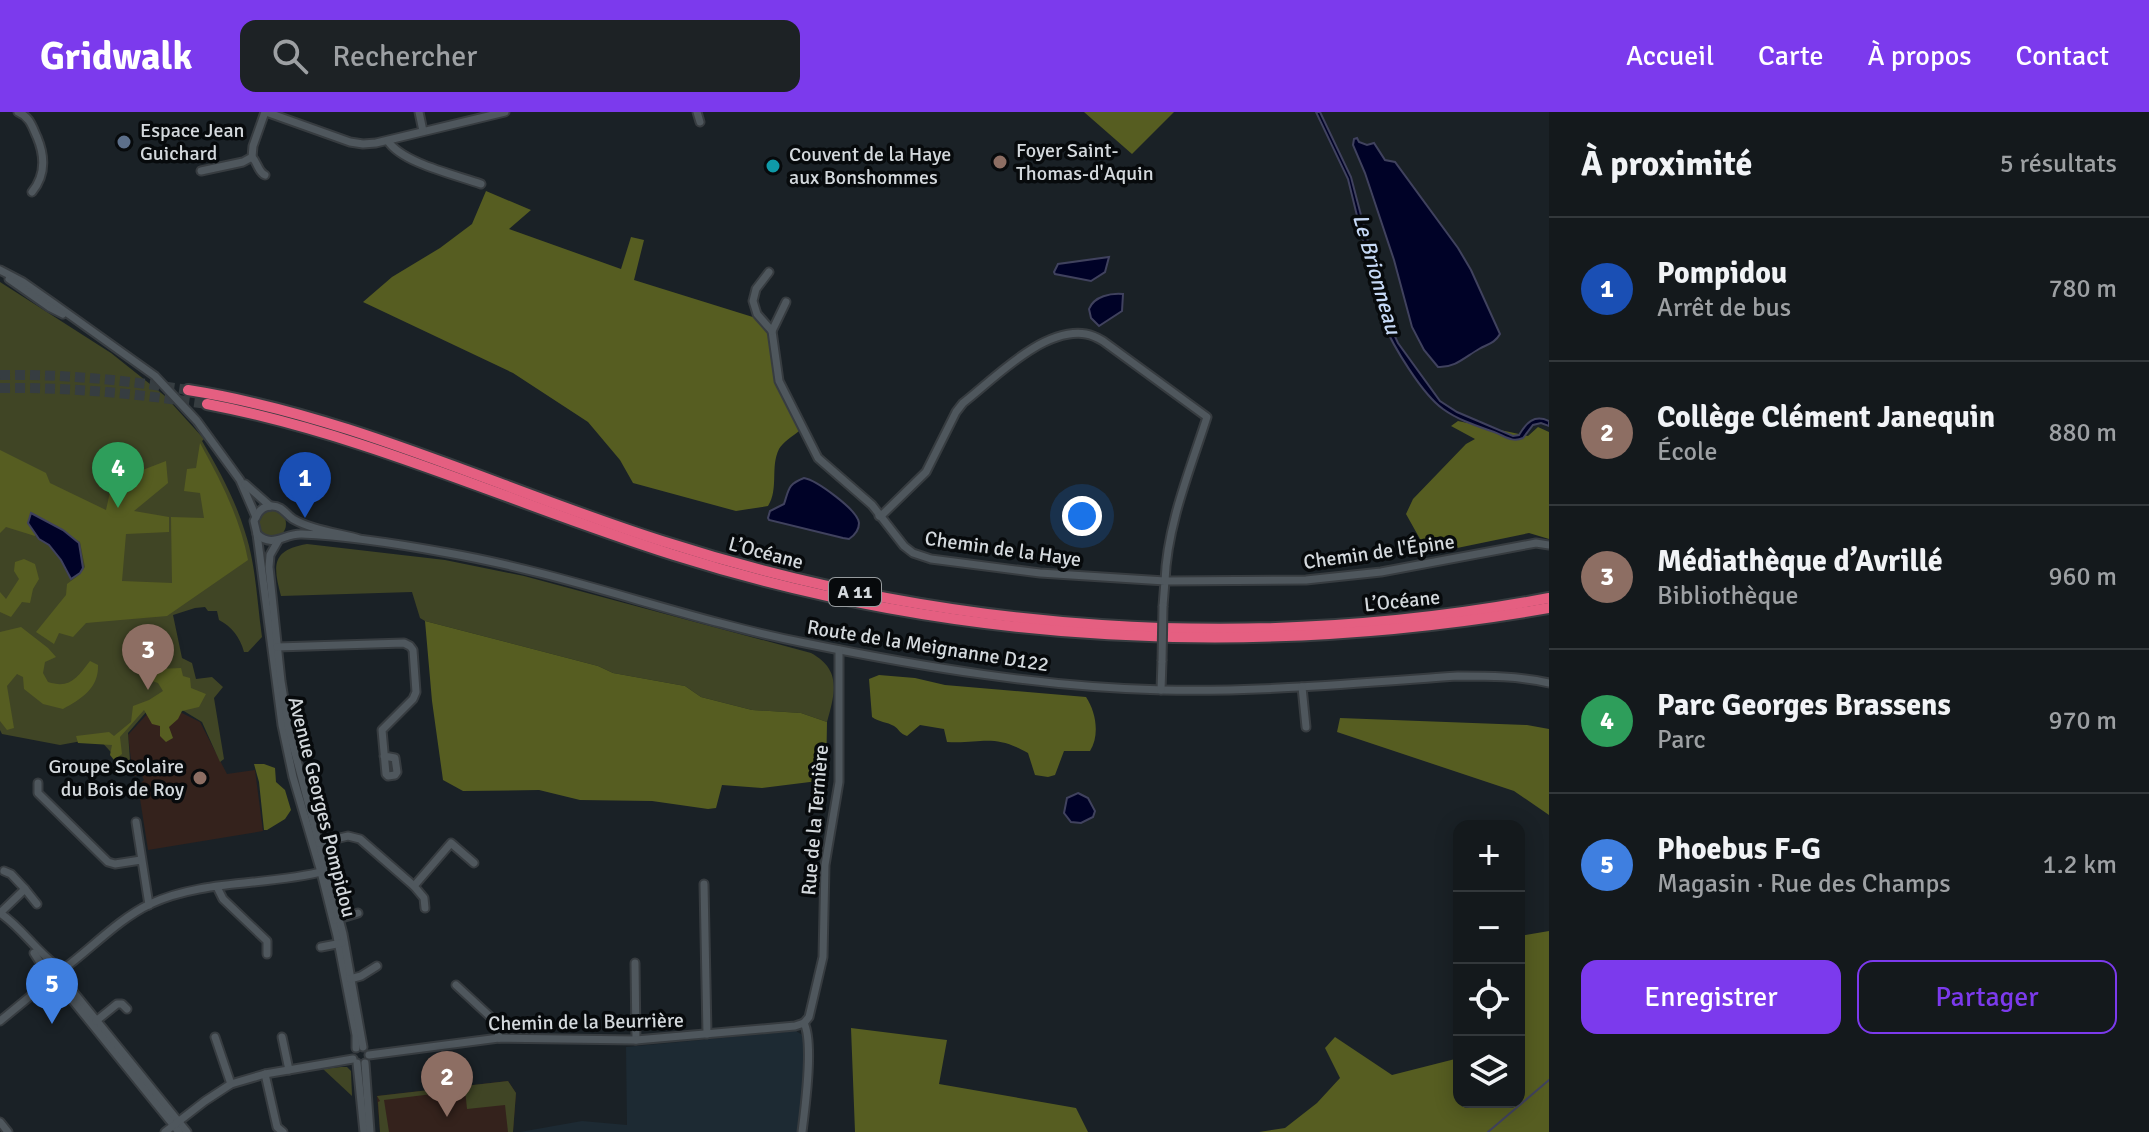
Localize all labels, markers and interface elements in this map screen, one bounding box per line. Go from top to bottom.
search box [240,20,800,92]
text: Gridwalk [40,33,192,80]
icon: search [268,34,312,78]
text: Rechercher [332,38,477,75]
text: Accueil [1626,39,1714,73]
text: Carte [1758,39,1823,73]
text: À propos [1867,39,1972,73]
text: Contact [2016,39,2109,73]
place label: Espace Jean Guichard [140,118,244,166]
marker: Espace Jean Guichard [115,133,133,151]
place label: Foyer Saint- Thomas-d'Aquin [1016,138,1154,186]
place label: Couvent de la Haye aux Bonshommes [789,142,951,190]
text: À proximité [1581,143,1752,185]
text: 5 résultats [2000,148,2117,180]
marker: Foyer Saint- Thomas-d'Aquin [991,153,1009,171]
marker: Couvent de la Haye aux Bonshommes [764,157,782,175]
water label: Le Brionneau [1347,211,1408,339]
text: Pompidou [1657,255,1787,292]
text: 1 [1600,273,1614,305]
text: 780 m [2048,273,2117,305]
text: Arrêt de bus [1657,292,1791,324]
text: Collège Clément Janequin [1657,399,1995,436]
text: 2 [1600,417,1614,449]
text: 880 m [2048,417,2117,449]
text: École [1657,436,1717,468]
pin: 4 [92,442,144,508]
pin: 1 [279,452,331,518]
your location [1062,496,1102,536]
street label: Chemin de la Haye [923,526,1083,572]
street label: Chemin de l'Épine [1302,529,1456,575]
street label: L’Océane [726,531,806,575]
text: Médiathèque d’Avrillé [1657,543,1943,580]
text: 3 [1600,561,1614,593]
text: 960 m [2048,561,2117,593]
road number: A 11 [829,578,881,606]
text: Bibliothèque [1657,580,1799,612]
street label: L’Océane [1363,585,1441,617]
street label: Route de la Meignanne D122 [805,615,1051,677]
pin: 3 [122,624,174,690]
text: Parc Georges Brassens [1657,687,1951,724]
street label: Avenue Georges Pompidou [283,694,361,920]
text: 4 [1600,705,1614,737]
text: 970 m [2048,705,2117,737]
text: Parc [1657,724,1706,756]
street label: Rue de la Ternière [796,744,834,896]
place label: Groupe Scolaire du Bois de Roy [48,754,185,802]
marker: Groupe Scolaire du Bois de Roy [191,769,209,787]
map controls [1453,820,1525,1108]
button: + [1453,820,1525,892]
text: Phoebus F-G [1657,831,1821,868]
text: 5 [1600,849,1614,881]
text: 1.2 km [2043,849,2117,881]
text: Magasin · Rue des Champs [1657,868,1951,900]
button: − [1453,892,1525,964]
pin: 5 [26,958,78,1024]
button: Enregistrer [1581,960,1841,1034]
button: Partager [1857,960,2117,1034]
button: locate [1453,964,1525,1036]
street label: Chemin de la Beurrière [488,1008,684,1036]
button: layers [1453,1036,1525,1108]
pin: 2 [421,1051,473,1117]

